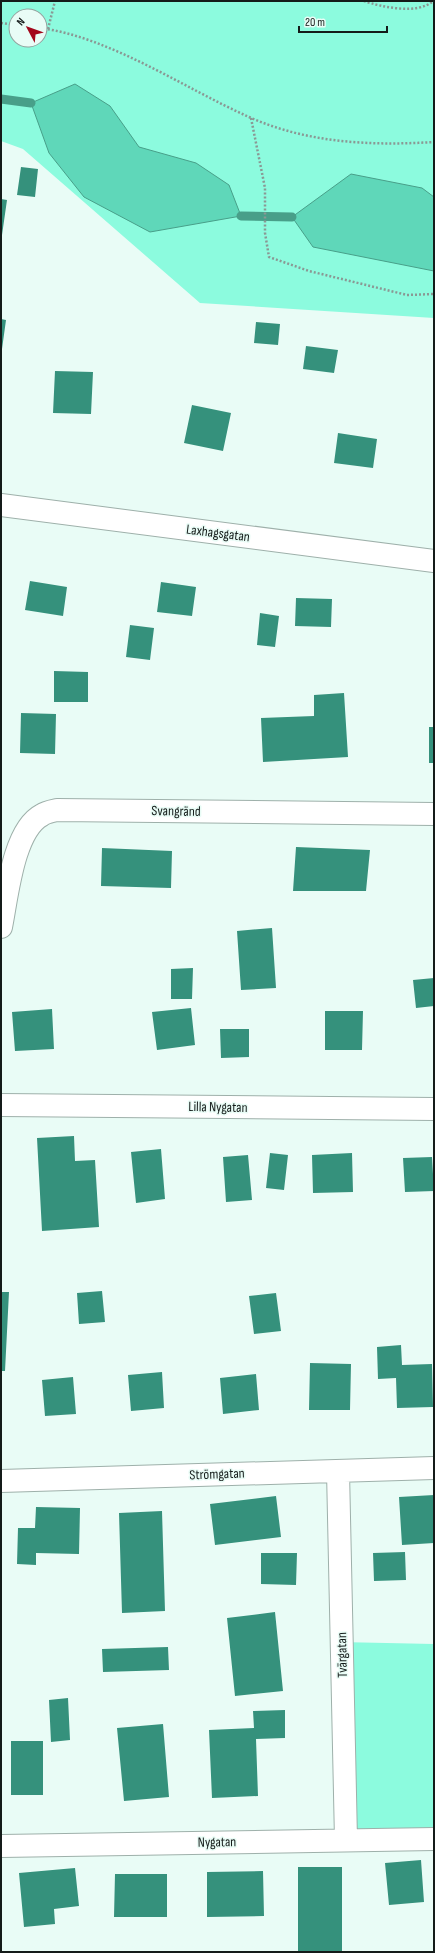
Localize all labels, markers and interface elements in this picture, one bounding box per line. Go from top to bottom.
north arrow [8,8,48,48]
scale bar [299,8,387,34]
text: N [14,15,28,28]
text: 20 m [305,15,325,30]
street label: Laxhagsgatan [185,521,251,545]
street label: Svangränd [151,802,201,820]
street label: Lilla Nygatan [188,1098,248,1116]
street label: Strömgatan [189,1465,245,1483]
street label: Tvärgatan [333,1632,351,1678]
street label: Nygatan [198,1833,236,1851]

